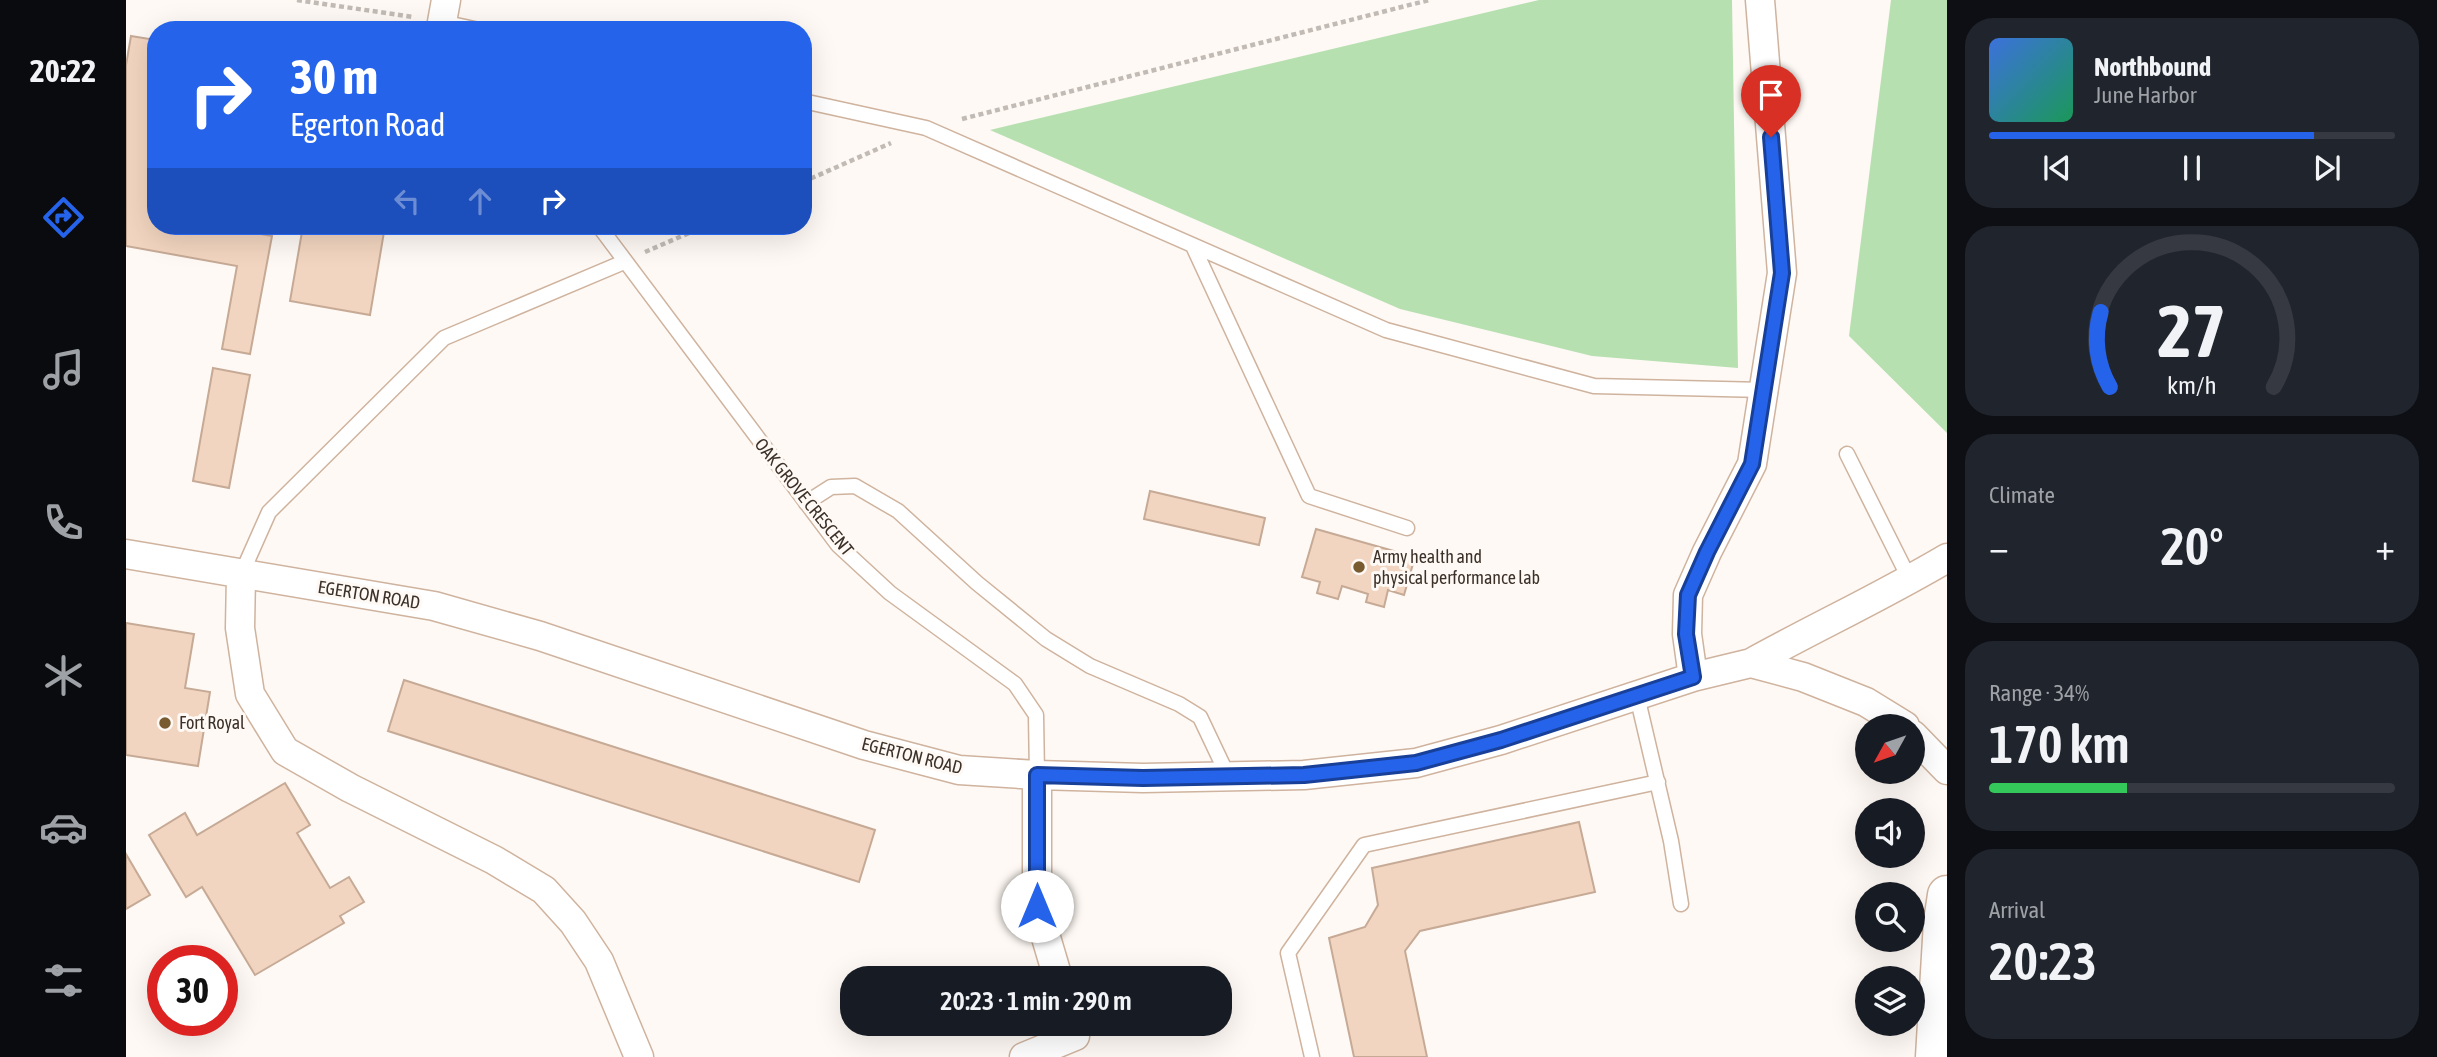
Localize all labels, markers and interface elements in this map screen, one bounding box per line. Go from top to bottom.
text: 30 m [290,48,378,104]
icon: right [175,49,266,140]
text: 20:22 [30,52,96,89]
text: Northbound [2094,52,2211,82]
pin [1741,65,1801,137]
icon: arrive [1752,76,1790,114]
text: June Harbor [2094,82,2197,108]
text: Egerton Road [290,106,445,143]
icon: previous [2038,149,2076,187]
icon: pause [2173,149,2211,187]
icon: next [2308,149,2346,187]
icon: left [388,182,426,220]
icon: ahead [461,182,499,220]
icon: right [534,182,572,220]
icon: directions [39,193,88,242]
text: 27 [2158,289,2226,372]
icon: music [39,345,88,394]
text: km/h [2167,370,2217,398]
street label: OAK GROVE CRESCENT [751,434,858,560]
text: Climate [1989,482,2055,508]
icon: phone [39,498,88,547]
text: 20° [2160,516,2224,576]
text: − [1989,525,2009,568]
text: + [2375,525,2395,568]
place label: Army health and physical performance lab [1373,546,1540,588]
marker: Army health and physical performance lab [1351,559,1367,575]
street label: EGERTON ROAD [316,576,422,613]
icon: climate [39,651,88,700]
text: Range · 34% [1989,680,2089,706]
place label: Fort Royal [179,712,245,733]
north arrow [1855,714,1925,784]
map controls [1855,714,1925,1036]
text: 170 km [1989,714,2130,774]
marker: Fort Royal [157,715,173,731]
street label: EGERTON ROAD [859,733,965,778]
button: sound [1855,798,1925,868]
icon: car [39,803,88,852]
position arrow [1000,869,1074,943]
button: search [1855,882,1925,952]
text: Arrival [1989,897,2045,923]
text: 20:23 [1989,931,2097,991]
speed limit sign: 30 [147,945,238,1036]
icon: filters [39,956,88,1005]
button: layers [1855,966,1925,1036]
text: 20:23 · 1 min · 290 m [940,986,1132,1016]

